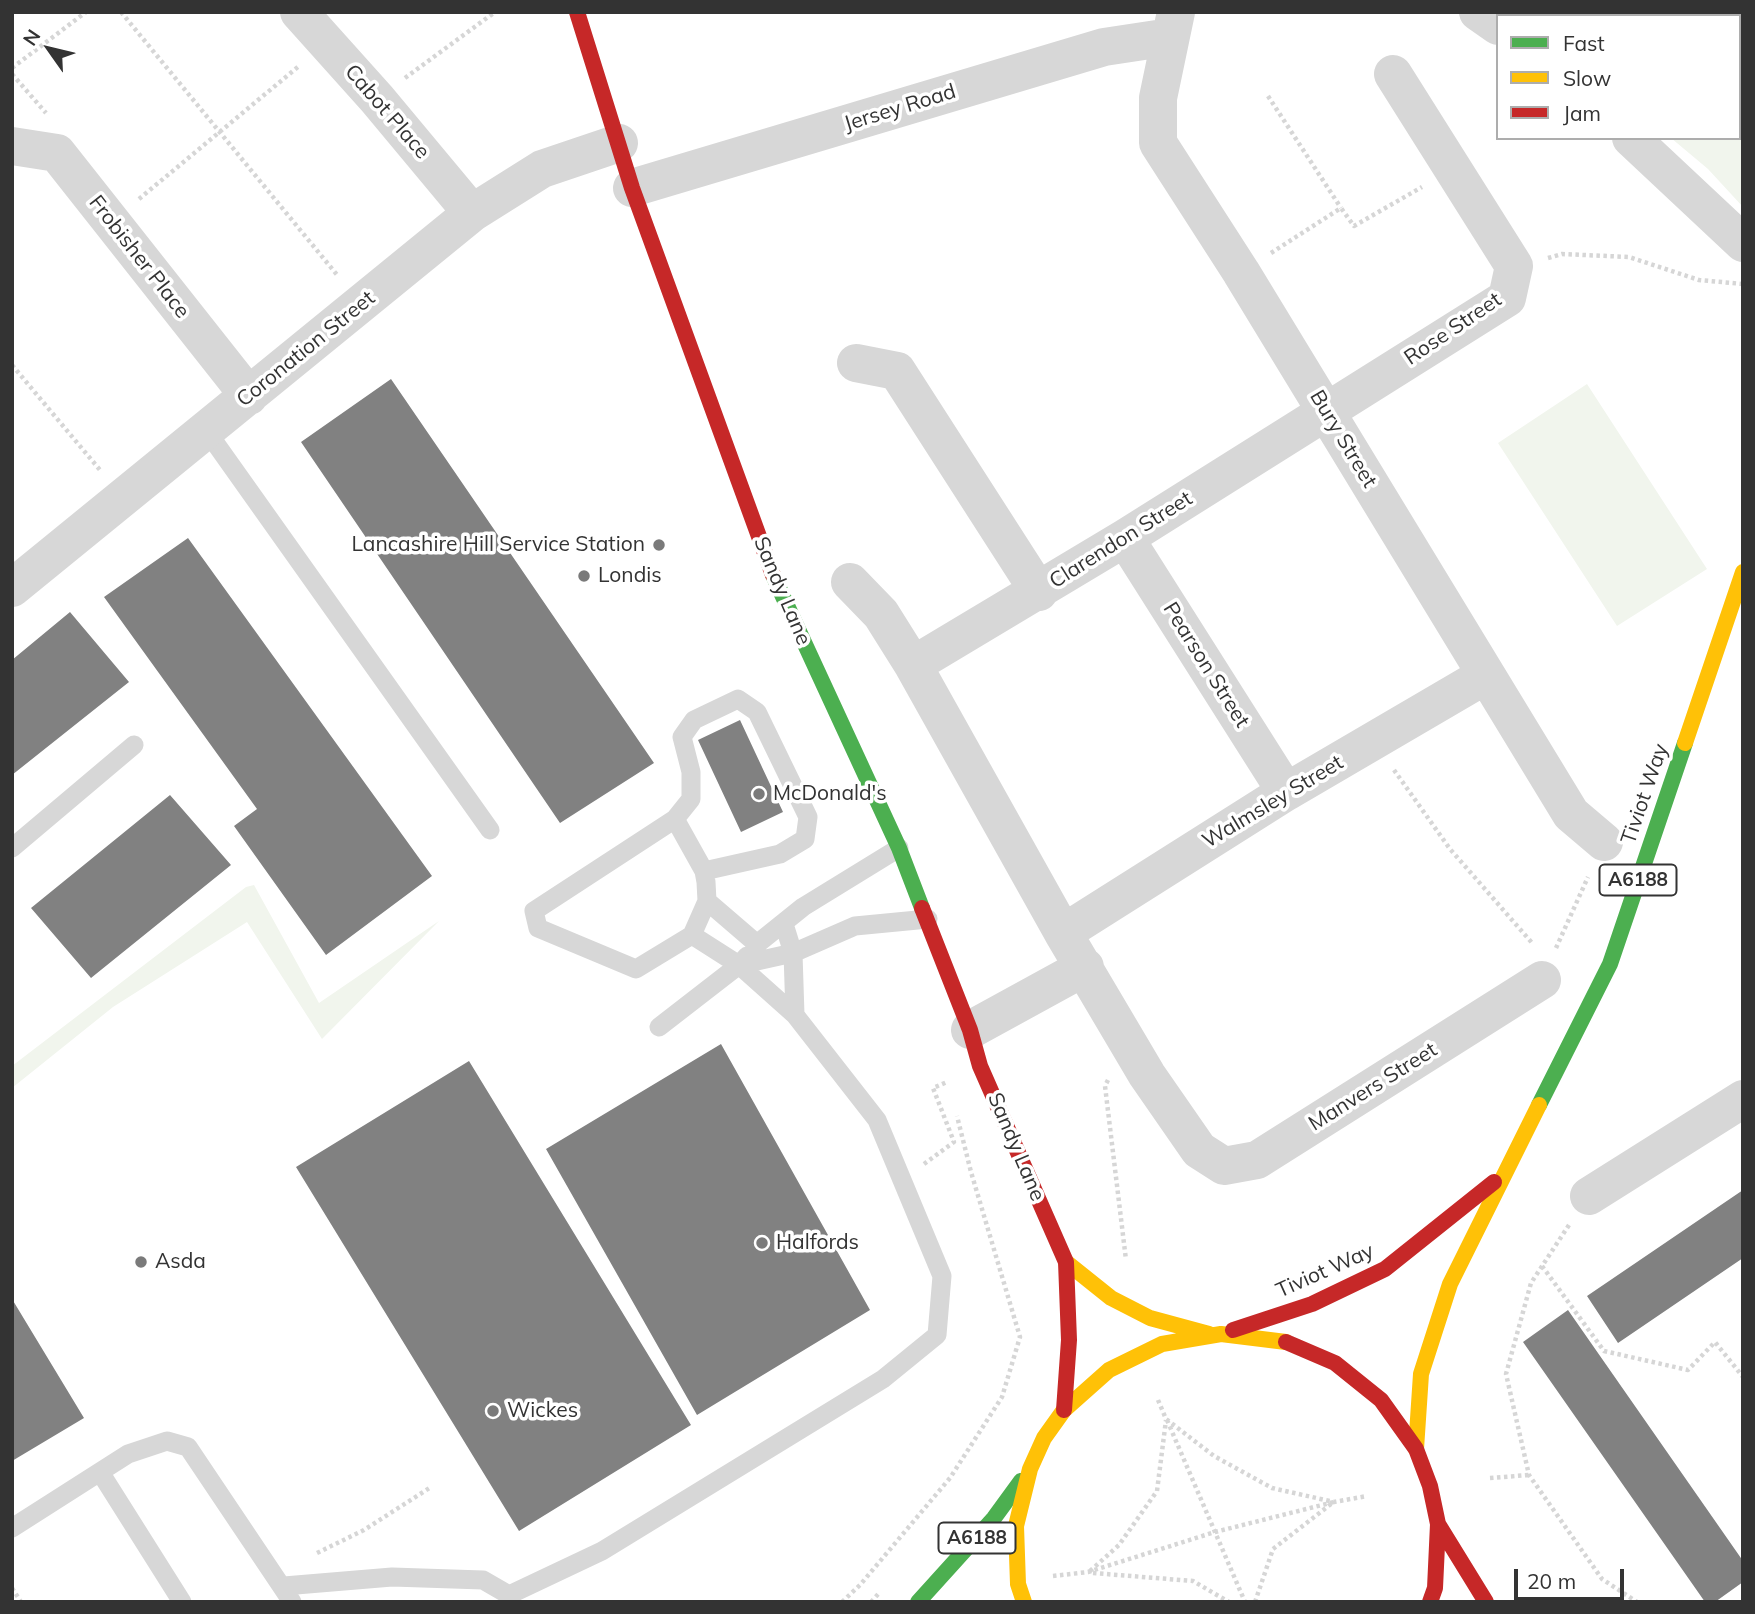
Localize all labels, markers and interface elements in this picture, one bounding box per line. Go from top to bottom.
north arrow [14,14,84,84]
legend [1496,14,1741,140]
text: N [18,25,46,50]
text: Fast [1563,30,1605,56]
street label: Cabot Place [339,60,435,164]
text: Slow [1563,65,1611,91]
street label: Jersey Road [841,79,959,137]
text: Jam [1563,100,1601,126]
street label: Frobisher Place [83,191,195,323]
street label: Coronation Street [232,286,380,412]
street label: Rose Street [1400,287,1506,371]
street label: Bury Street [1304,386,1382,492]
street label: Clarendon Street [1045,486,1197,594]
place label: Lancashire Hill Service Station [351,532,645,558]
street label: Sandy Lane [748,533,816,649]
marker: Lancashire Hill Service Station [651,537,667,553]
place label: Londis [598,563,662,589]
marker: Londis [576,568,592,584]
street label: Pearson Street [1157,598,1255,732]
street label: Tiviot Way [1616,741,1674,847]
street label: Walmsley Street [1198,750,1348,854]
place label: McDonald's [773,781,887,807]
marker: McDonald's [751,786,767,802]
road number: A6188 [1600,864,1676,895]
street label: Manvers Street [1304,1037,1442,1137]
street label: Sandy Lane [982,1089,1050,1205]
place label: Halfords [776,1230,859,1256]
marker: Halfords [754,1235,770,1251]
street label: Tiviot Way [1272,1238,1378,1304]
place label: Asda [155,1249,206,1275]
marker: Asda [133,1254,149,1270]
place label: Wickes [507,1398,578,1424]
marker: Wickes [485,1403,501,1419]
road number: A6188 [939,1522,1016,1554]
scale bar [1517,1554,1627,1598]
text: 20 m [1527,1568,1576,1594]

